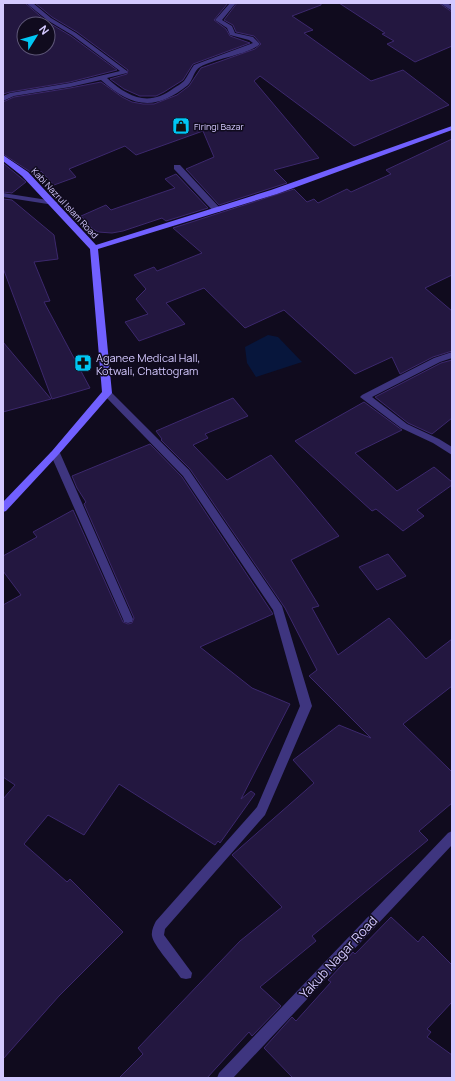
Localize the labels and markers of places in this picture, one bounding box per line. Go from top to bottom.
shop icon: Firingi Bazar [171,116,191,136]
place label: Firingi Bazar [194,120,245,133]
place label: Aganee Medical Hall, Kotwali, Chattogram [96,350,201,378]
pharmacy icon: Aganee Medical Hall, Kotwali, Chattogram [73,353,93,373]

